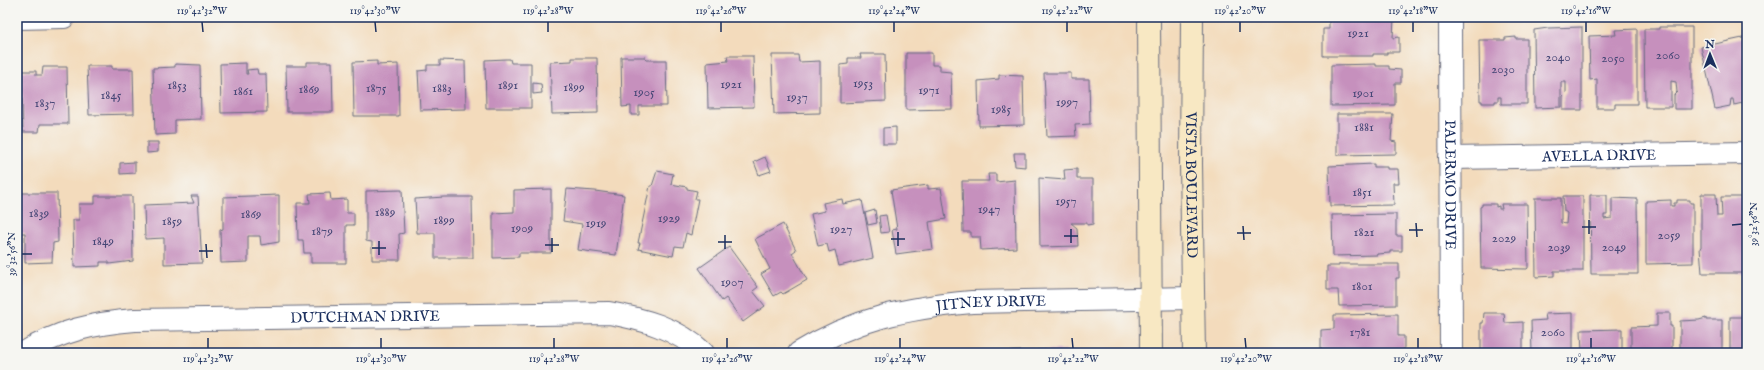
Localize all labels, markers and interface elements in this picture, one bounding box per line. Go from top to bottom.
text: 119°42'32"W [177,5,228,18]
text: 119°42'30"W [350,5,401,18]
text: 119°42'28"W [523,5,574,18]
text: 119°42'26"W [696,5,747,18]
text: 119°42'24"W [868,5,920,18]
text: 119°42'22"W [1041,5,1093,18]
text: 119°42'20"W [1214,5,1266,18]
text: 119°42'18"W [1388,5,1438,18]
text: 119°42'16"W [1561,5,1611,18]
house number: 1921 [1347,25,1369,42]
north arrow [1690,34,1730,74]
text: N [1704,38,1715,52]
house number: 2060 [1656,47,1680,64]
house number: 2040 [1545,49,1571,66]
house number: 2050 [1601,50,1625,67]
house number: 2030 [1491,61,1515,78]
house number: 1953 [853,75,873,92]
house number: 1921 [720,76,742,93]
house number: 1853 [167,77,187,94]
house number: 1891 [498,77,518,94]
house number: 1899 [563,79,585,96]
house number: 1875 [366,80,387,97]
house number: 1883 [432,80,452,97]
house number: 1869 [298,81,320,98]
house number: 1971 [918,82,940,99]
house number: 1861 [233,83,253,100]
house number: 1905 [633,84,655,101]
house number: 1901 [1352,85,1374,102]
house number: 1845 [101,87,122,104]
house number: 1937 [786,89,808,106]
house number: 1997 [1056,94,1078,111]
house number: 1837 [35,95,55,112]
house number: 1985 [991,101,1011,118]
street label: VISTA BOULEVARD [1181,111,1202,258]
house number: 1881 [1354,119,1374,136]
street label: PALERMO DRIVE [1441,120,1460,250]
street label: AVELLA DRIVE [1541,145,1656,166]
house number: 1851 [1352,184,1372,201]
house number: 1957 [1055,193,1077,210]
house number: 1947 [978,201,1000,218]
text: 39°32'56"N [1748,202,1761,246]
house number: 1889 [375,204,396,221]
house number: 1839 [29,205,50,222]
house number: 1869 [240,206,262,223]
house number: 1929 [658,210,680,227]
house number: 1899 [433,212,455,229]
house number: 1859 [162,213,182,230]
house number: 1919 [586,215,607,232]
house number: 1909 [511,220,534,237]
house number: 1927 [830,221,852,238]
house number: 1879 [311,223,333,240]
house number: 1821 [1354,224,1375,241]
house number: 2059 [1658,227,1681,244]
house number: 2029 [1492,230,1516,247]
text: 39°32'56"N [6,232,19,276]
house number: 1849 [92,233,114,250]
house number: 2039 [1547,239,1571,256]
house number: 2049 [1602,239,1627,256]
house number: 1907 [721,274,744,291]
house number: 1801 [1351,278,1373,295]
street label: JITNEY DRIVE [933,291,1046,316]
street label: DUTCHMAN DRIVE [290,306,440,327]
house number: 1781 [1350,324,1371,341]
house number: 2060 [1541,324,1565,341]
text: 119°42'32"W [183,353,234,366]
text: 119°42'30"W [356,353,407,366]
text: 119°42'28"W [529,353,580,366]
text: 119°42'26"W [702,353,753,366]
text: 119°42'24"W [874,353,926,366]
text: 119°42'22"W [1047,353,1099,366]
text: 119°42'20"W [1220,353,1272,366]
text: 119°42'18"W [1393,353,1443,366]
text: 119°42'16"W [1566,353,1616,366]

